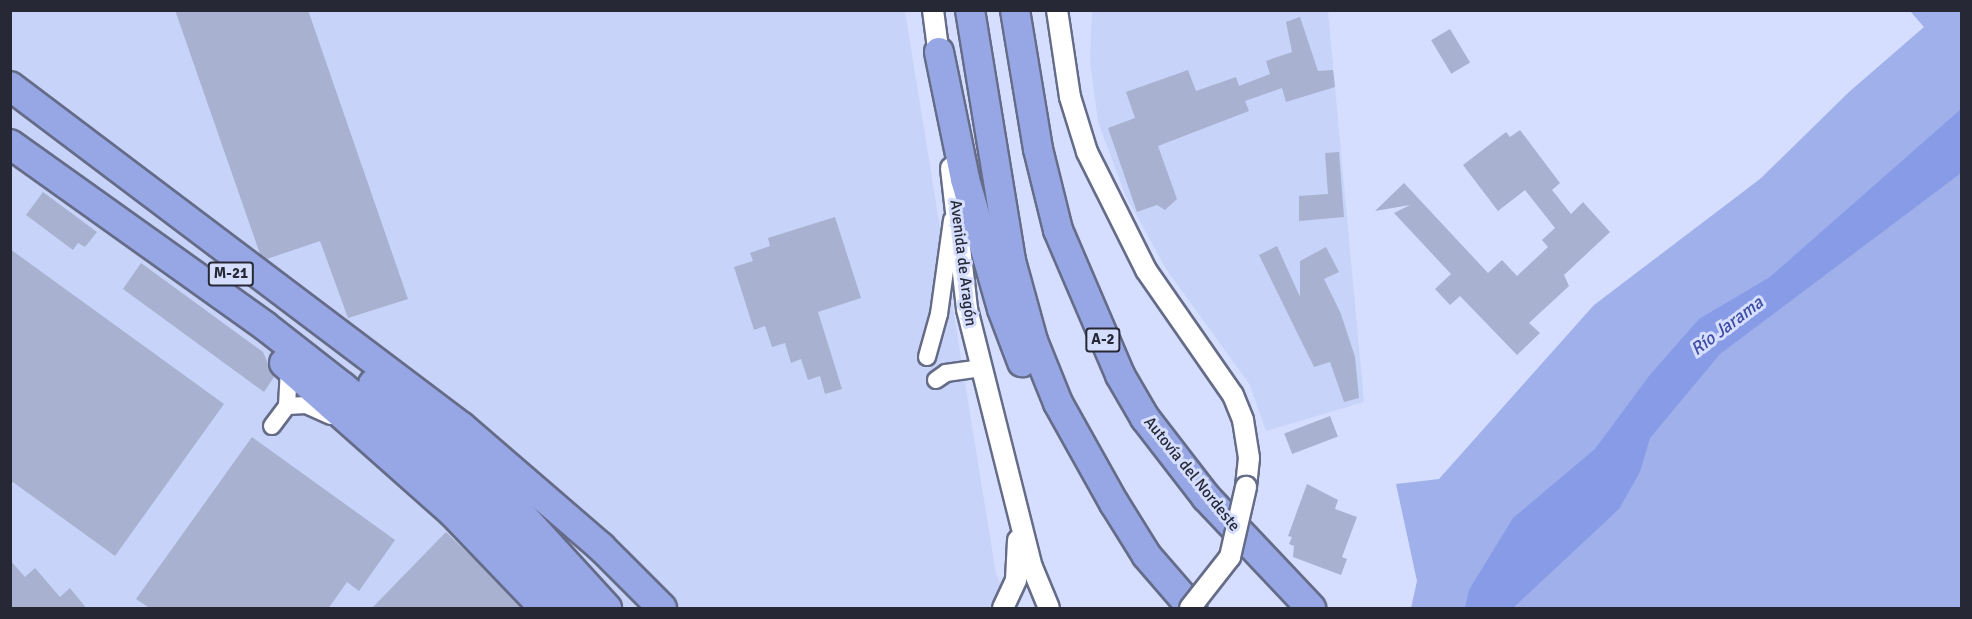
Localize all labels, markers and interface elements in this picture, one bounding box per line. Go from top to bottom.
street label: Avenida de Aragón [946,199,980,327]
road number: M-21 [207,262,255,286]
water label: Río Jarama [1687,292,1767,360]
road number: A-2 [1085,328,1121,352]
street label: Autovía del Nordeste [1140,413,1244,535]

